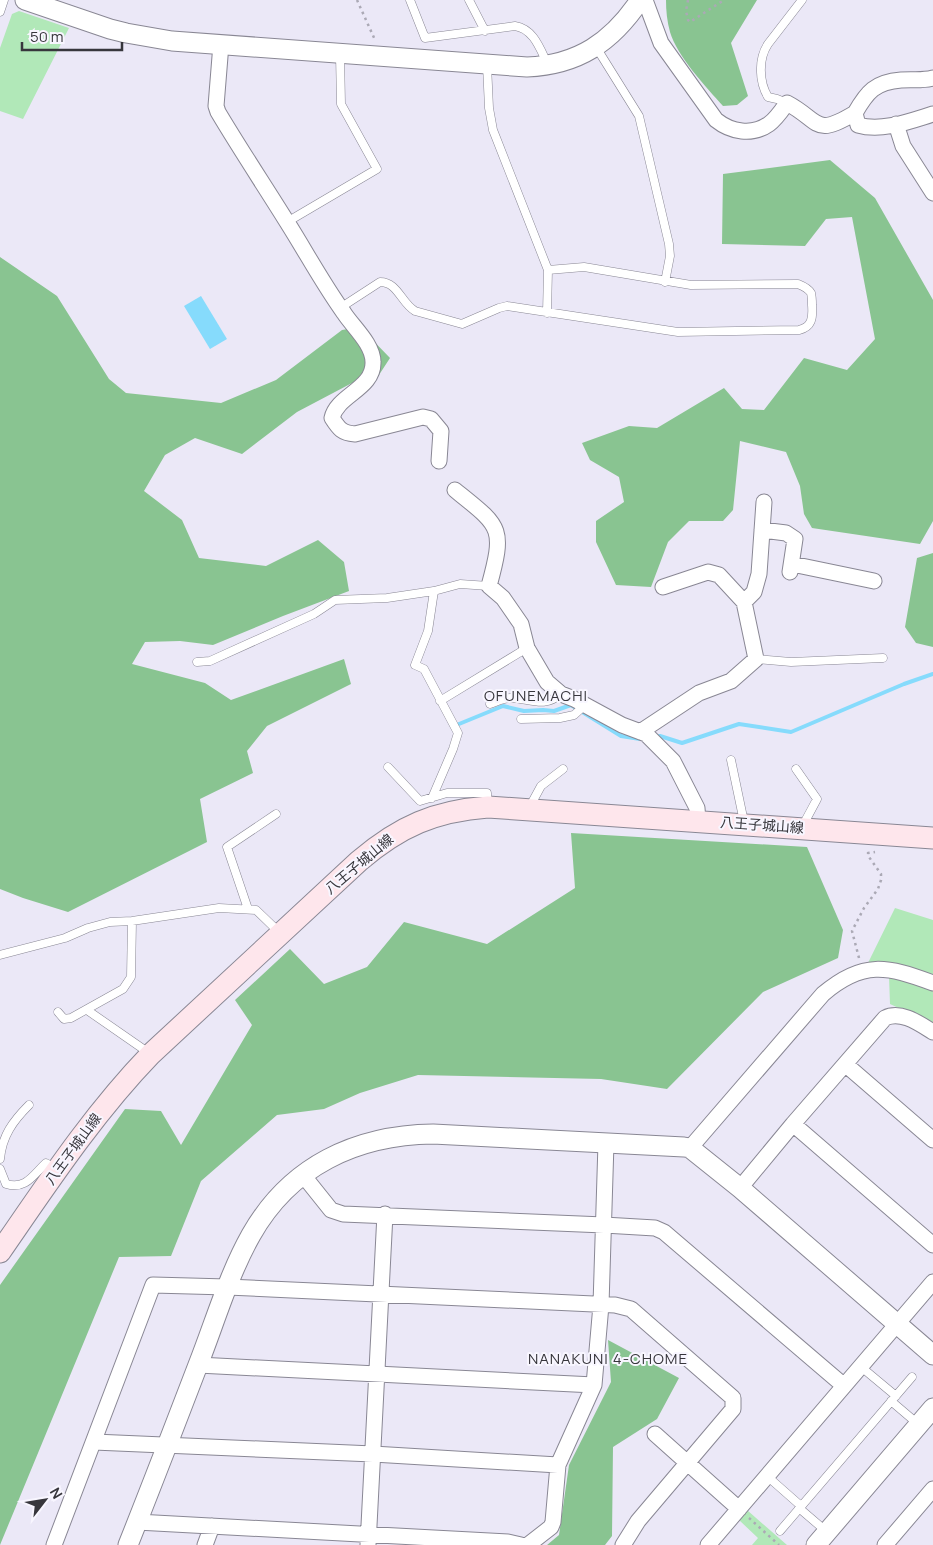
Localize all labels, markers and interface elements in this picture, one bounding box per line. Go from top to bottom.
scale bar [22,20,122,52]
text: 50 m [30,26,64,47]
district label: OFUNEMACHI [484,685,588,706]
street label: 八王子城山線 [719,812,805,837]
street label: 八王子城山線 [320,829,397,898]
street label: 八王子城山線 [40,1109,105,1188]
district label: NANAKUNI 4-CHOME [528,1348,688,1369]
north arrow [20,1475,70,1525]
text: N [46,1484,67,1502]

